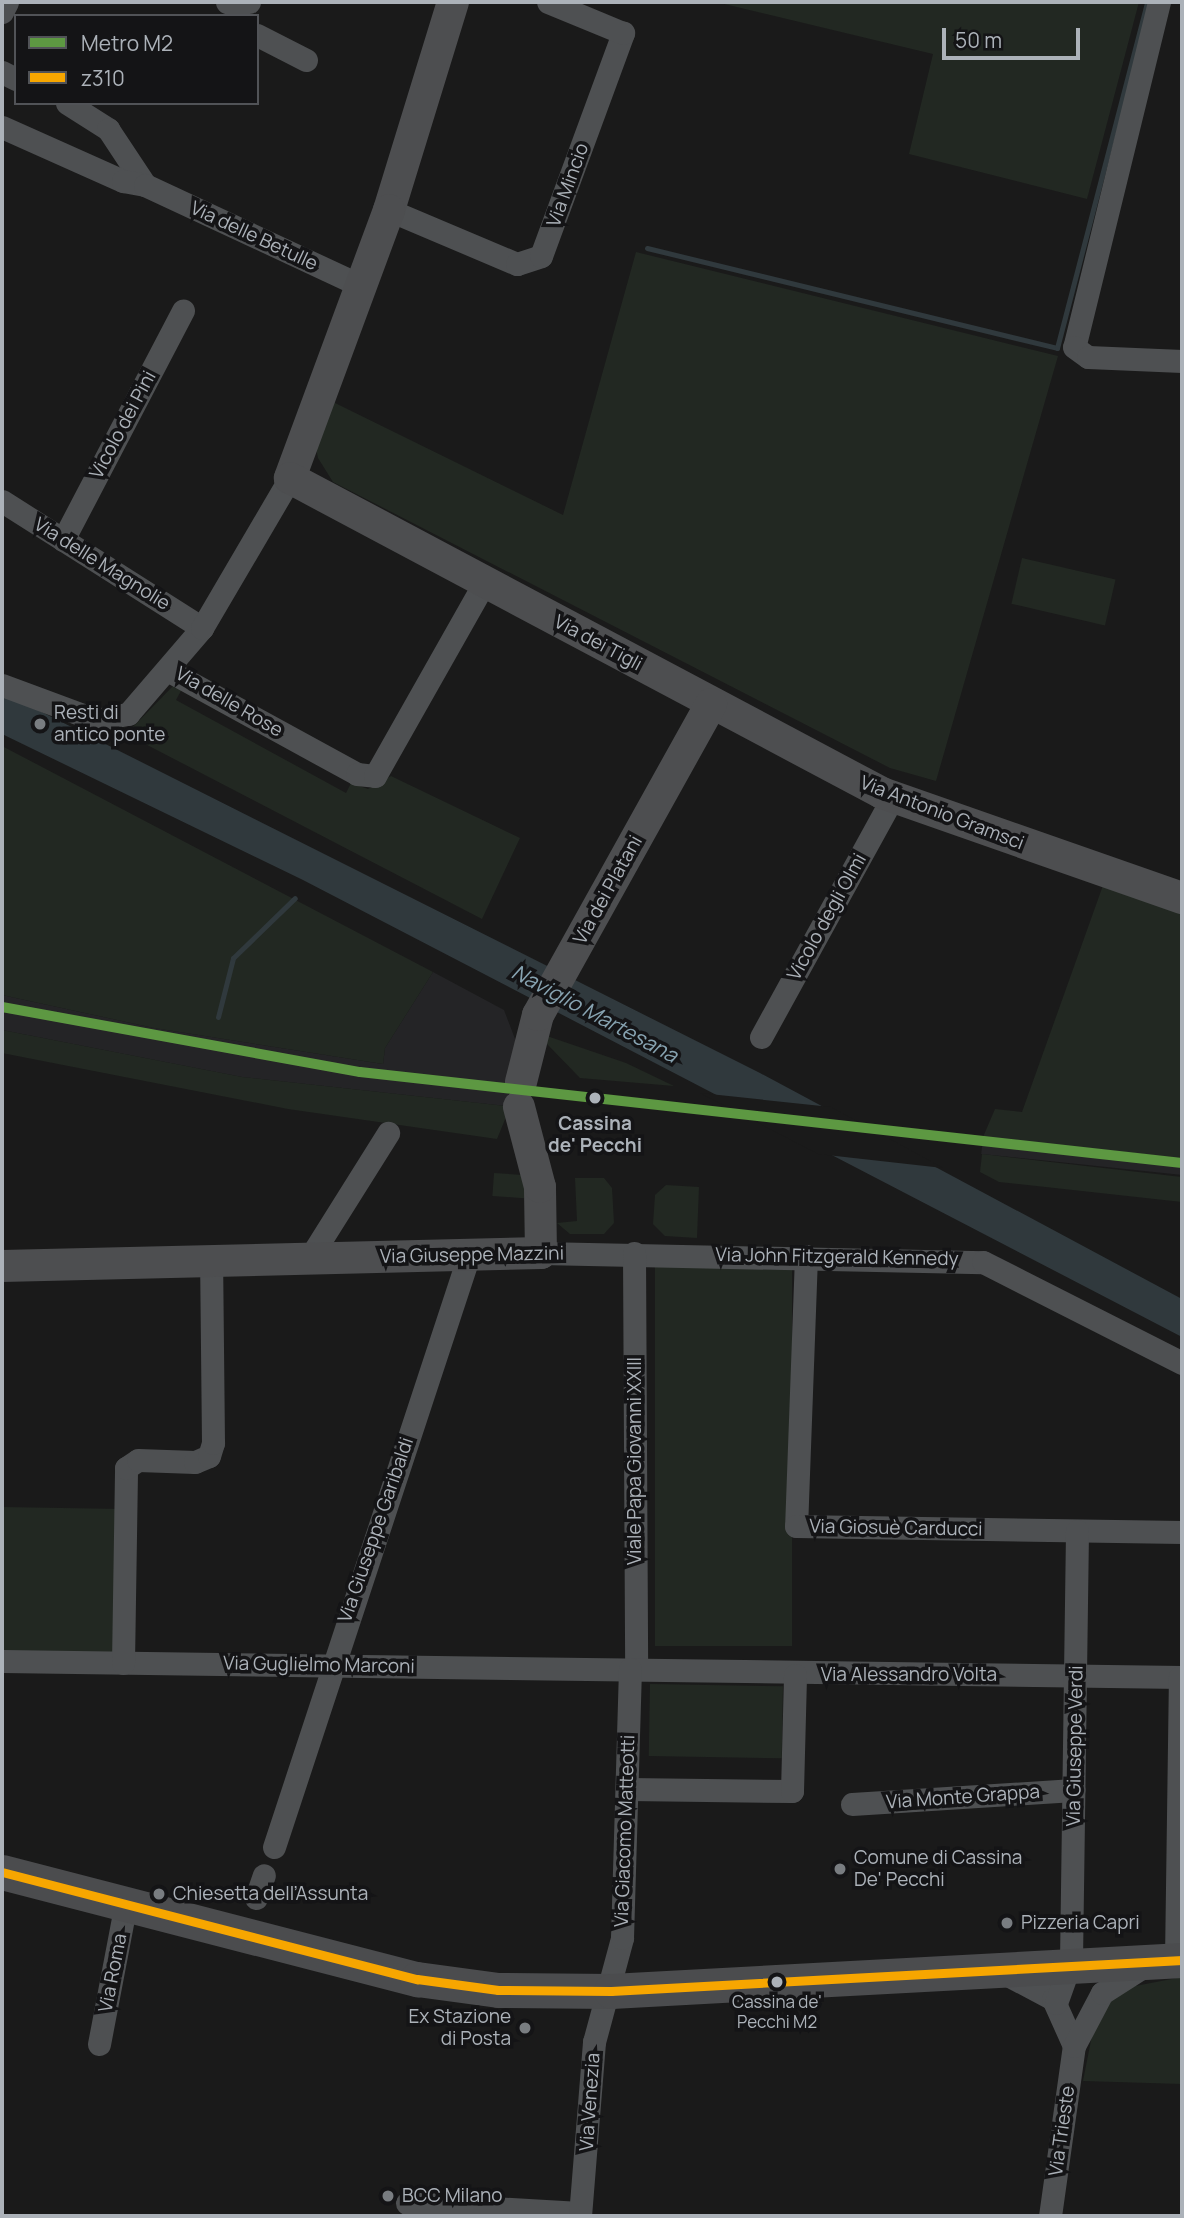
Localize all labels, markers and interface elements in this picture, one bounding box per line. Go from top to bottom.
legend [14,14,259,105]
scale bar [946,14,1084,58]
text: 50 m [955,26,1002,54]
text: Metro M2 [81,29,173,57]
text: z310 [81,64,125,92]
street label: Via Mincio [542,140,594,230]
street label: Via delle Betulle [187,197,321,275]
street label: Vicolo dei Pini [85,367,161,483]
street label: Via delle Magnolie [30,513,174,615]
street label: Via dei Tigli [550,610,646,676]
street label: Via delle Rose [171,662,287,742]
place label: Resti di antico ponte [54,702,165,746]
marker: Resti di antico ponte [32,716,48,732]
street label: Via Antonio Gramsci [857,771,1027,855]
street label: Via dei Platani [569,832,647,948]
street label: Vicolo degli Olmi [783,850,871,984]
water label: Naviglio Martesana [508,959,682,1067]
marker: Cassina de' Pecchi [584,1087,606,1109]
place label: Cassina de' Pecchi [548,1113,642,1157]
street label: Via Giuseppe Mazzini [380,1242,564,1268]
street label: Via John Fitzgerald Kennedy [715,1243,959,1271]
street label: Viale Papa Giovanni XXIII [624,1357,646,1565]
street label: Via Giuseppe Garibaldi [334,1434,418,1626]
street label: Via Giosuè Carducci [809,1515,983,1541]
street label: Via Guglielmo Marconi [223,1652,415,1678]
street label: Via Alessandro Volta [821,1664,997,1686]
street label: Via Giuseppe Verdi [1062,1665,1088,1827]
street label: Via Giacomo Matteotti [610,1735,640,1927]
street label: Via Monte Grappa [885,1780,1041,1814]
place label: Comune di Cassina De' Pecchi [854,1847,1022,1891]
marker: Comune di Cassina De' Pecchi [832,1861,848,1877]
place label: Chiesetta dell’Assunta [173,1883,368,1905]
marker: Chiesetta dell’Assunta [151,1886,167,1902]
place label: Pizzeria Capri [1021,1912,1140,1934]
marker: Pizzeria Capri [999,1915,1015,1931]
street label: Via Roma [94,1932,132,2014]
marker: Cassina de' Pecchi M2 [770,1975,784,1989]
place label: Cassina de' Pecchi M2 [732,1992,822,2032]
place label: Ex Stazione di Posta [408,2006,511,2050]
marker: Ex Stazione di Posta [517,2020,533,2036]
street label: Via Venezia [575,2052,605,2152]
street label: Via Trieste [1044,2084,1080,2178]
place label: BCC Milano [402,2185,502,2207]
marker: BCC Milano [380,2188,396,2204]

